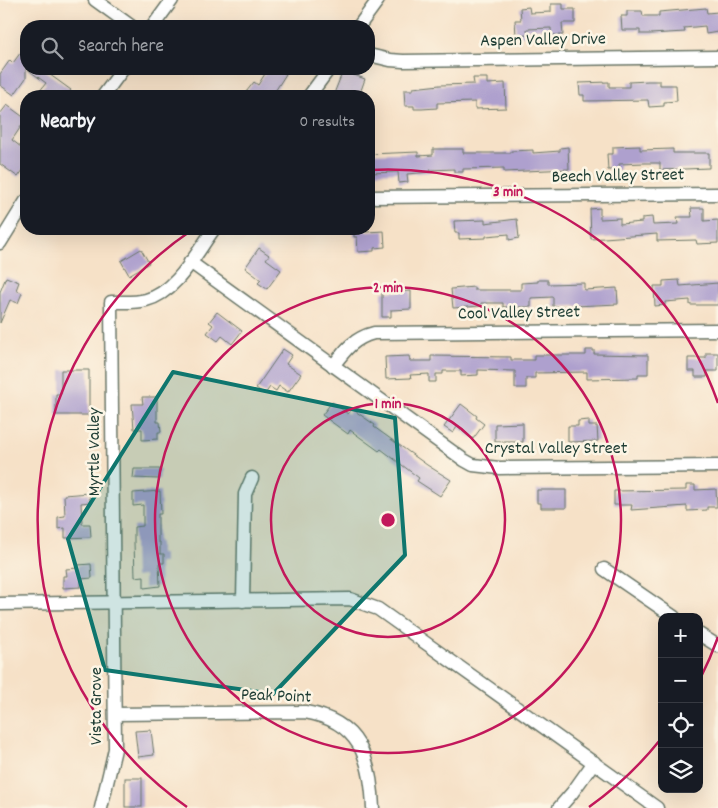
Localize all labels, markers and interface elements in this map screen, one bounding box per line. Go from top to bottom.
search box [20,20,375,75]
street label: Aspen Valley Drive [480,27,606,55]
icon: search [38,34,66,62]
text: Search here [78,34,164,61]
text: Nearby [40,108,95,138]
text: 0 results [300,111,355,134]
street label: Beech Valley Street [551,163,685,191]
text: 3 min [493,182,523,204]
text: 2 min [373,278,403,300]
street label: Cool Valley Street [458,300,581,328]
text: 1 min [375,394,401,416]
street label: Myrtle Valley [83,407,108,496]
street label: Crystal Valley Street [485,437,628,462]
centre of rings [379,511,397,529]
map controls [658,613,703,793]
button: + [658,613,703,658]
button: − [658,658,703,703]
street label: Vista Grove [85,667,110,745]
street label: Peak Point [240,683,312,711]
button: locate [658,703,703,748]
button: layers [658,748,703,793]

